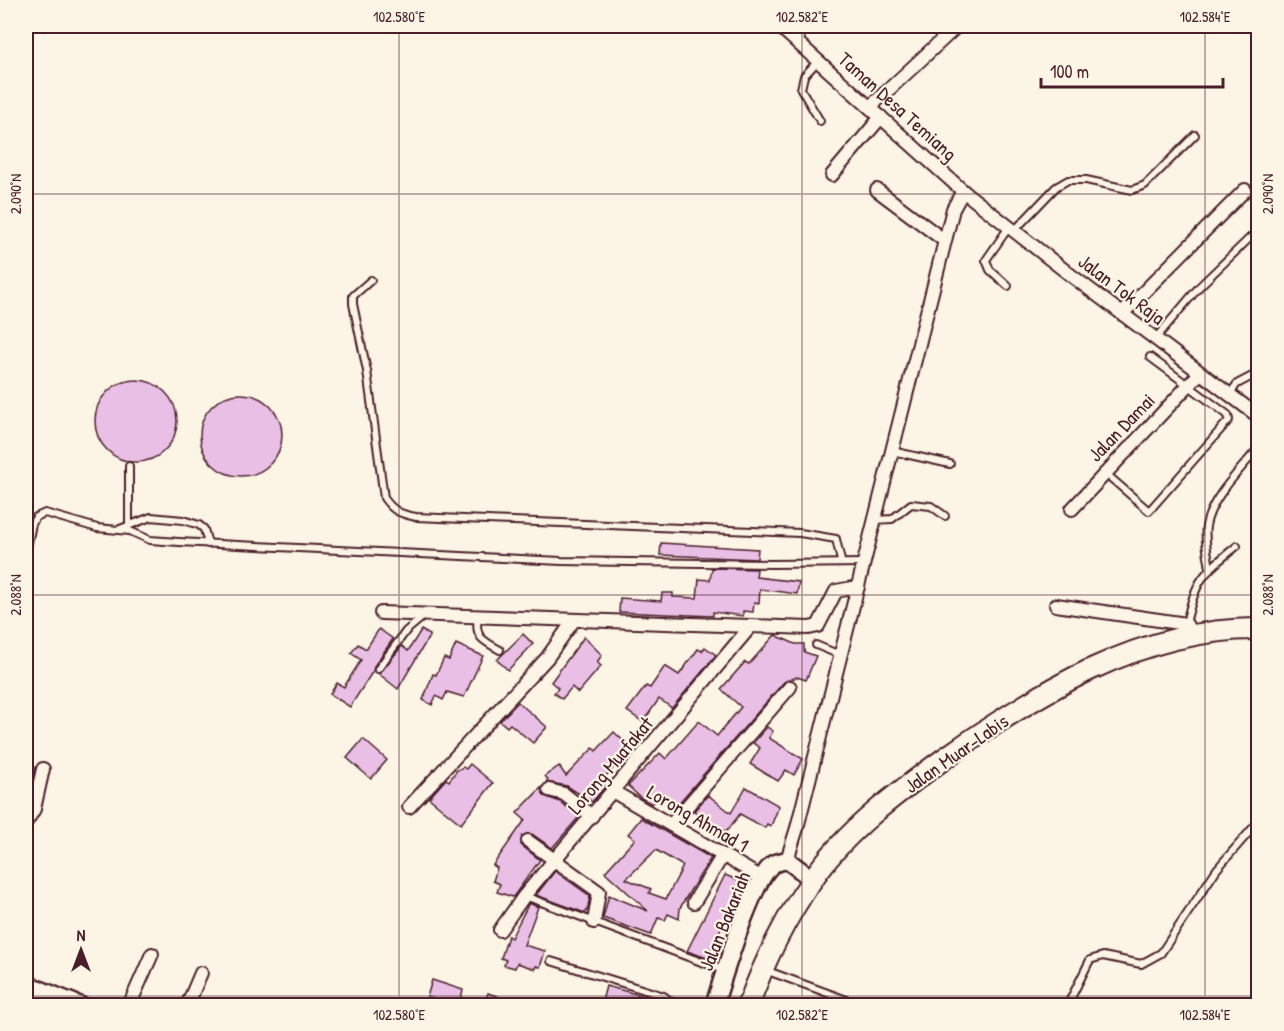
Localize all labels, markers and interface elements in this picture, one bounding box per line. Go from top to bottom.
text: 102.580°E [373,6,425,27]
text: 102.582°E [776,6,829,27]
text: 102.584°E [1180,6,1231,27]
street label: Taman Desa Temiang [833,45,963,167]
scale bar [1041,51,1222,89]
text: 100 m [1050,59,1089,84]
text: 2.090°N [5,174,26,214]
text: 2.090°N [1257,174,1278,214]
street label: Jalan Tok Raja [1073,248,1171,331]
street label: Jalan Damai [1082,387,1160,467]
text: 2.088°N [5,574,26,616]
text: 2.088°N [1257,574,1278,616]
street label: Jalan Muar-Labis [899,707,1014,799]
street label: Lorong Muafakat [561,710,659,819]
street label: Lorong Ahmad 1 [642,778,754,858]
street label: Jalan Bakariah [692,867,756,975]
north arrow [51,920,111,980]
text: N [77,924,86,946]
text: 102.580°E [373,1004,425,1025]
text: 102.582°E [776,1004,829,1025]
text: 102.584°E [1180,1004,1231,1025]

